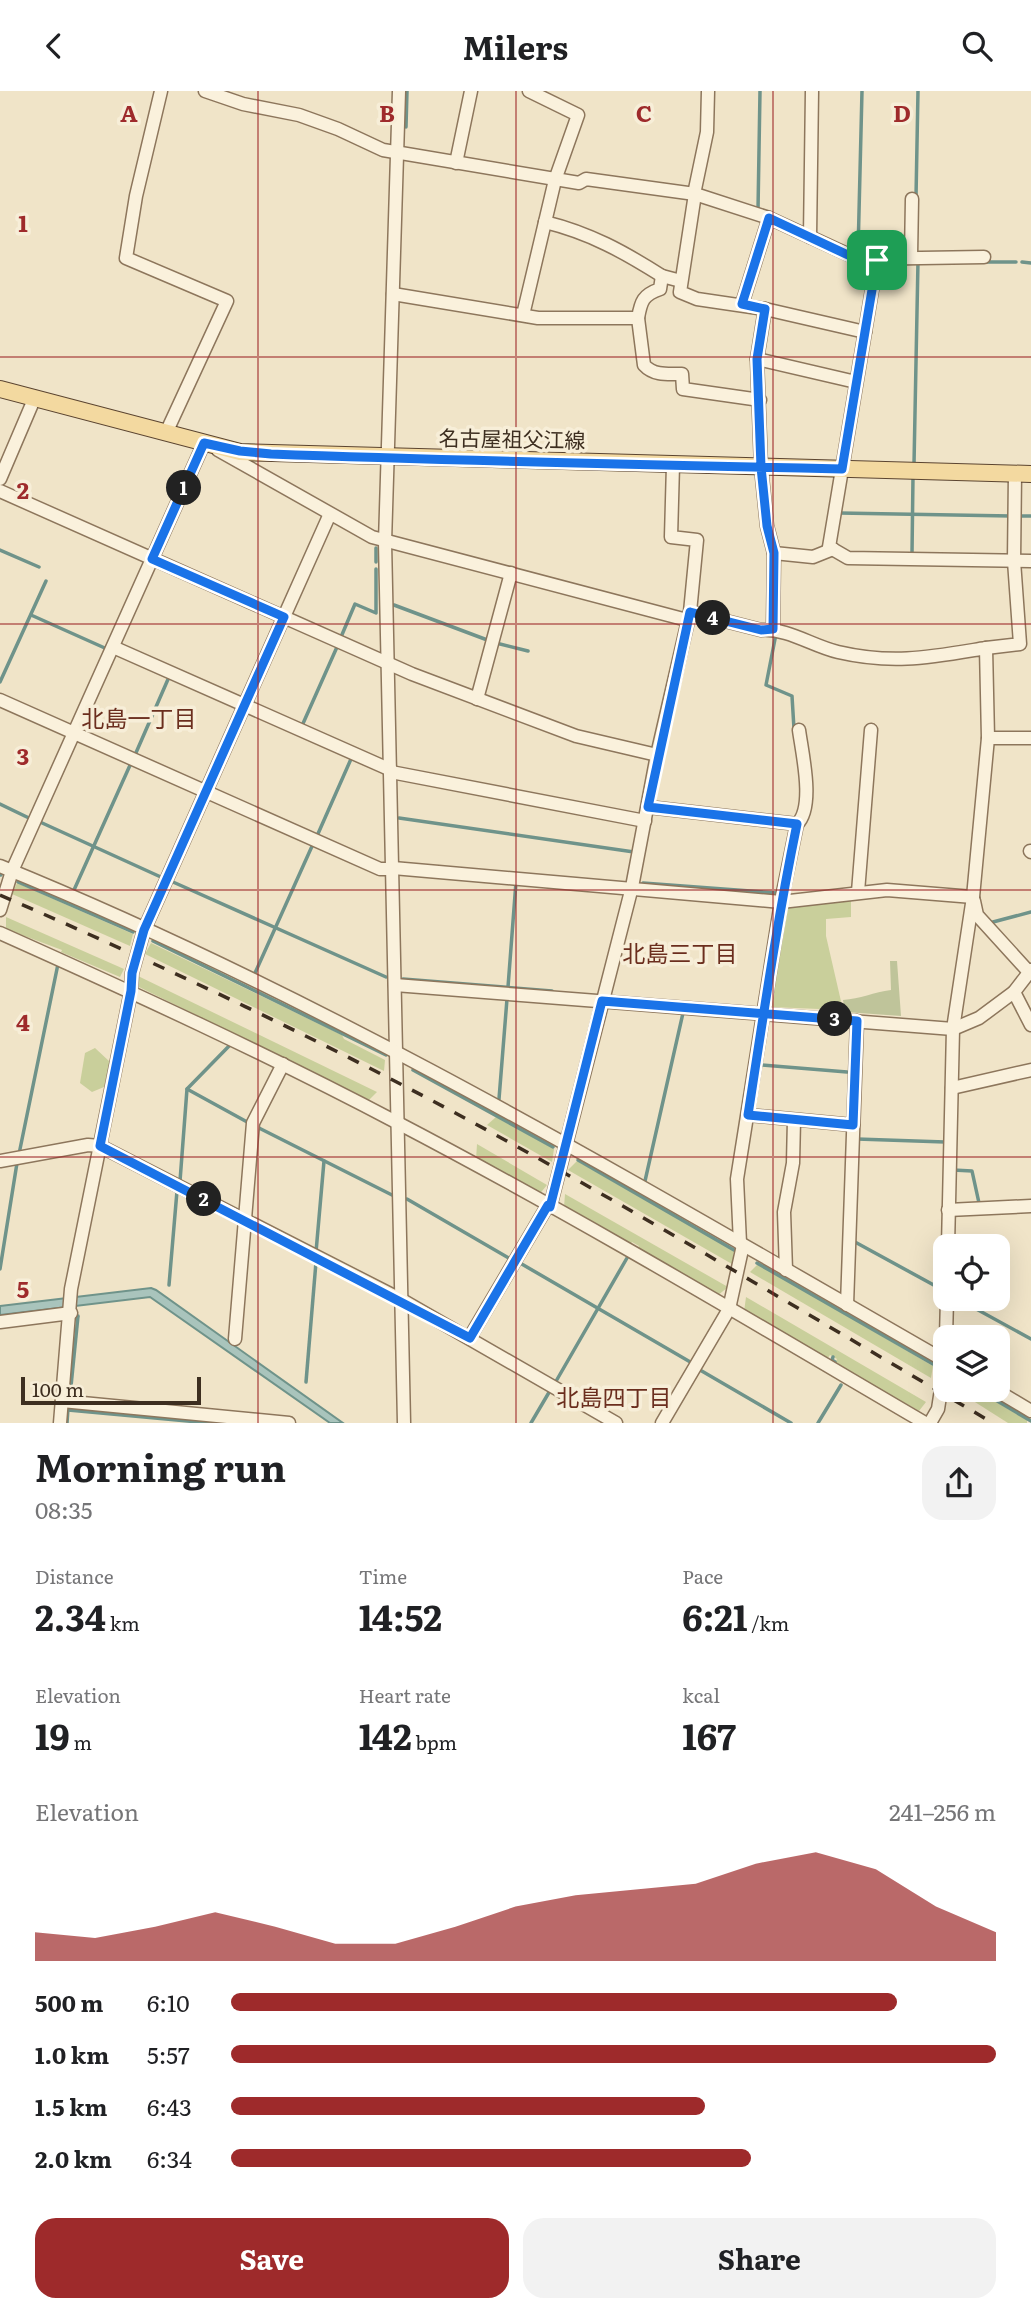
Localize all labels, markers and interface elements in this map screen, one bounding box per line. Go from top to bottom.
text: Milers [463,22,568,70]
icon: back [35,27,73,65]
icon: search [958,27,996,65]
text: A [120,95,138,129]
text: B [379,95,395,129]
text: C [636,95,652,129]
text: D [893,95,911,129]
text: 1 [18,205,28,239]
pin [847,230,907,290]
icon: arrive [858,241,896,279]
street label: 名古屋祖父江線 [438,421,586,454]
pin: 1 [166,471,202,505]
text: 2 [17,472,29,506]
text: 1 [180,473,187,501]
pin: 4 [696,601,730,635]
text: 4 [707,603,718,631]
district label: 北島一丁目 [82,700,197,734]
text: 3 [17,738,29,772]
district label: 北島三丁目 [623,935,738,969]
pin: 3 [818,1002,852,1037]
text: 4 [16,1004,30,1038]
text: 3 [829,1004,840,1032]
pin: 2 [186,1181,222,1217]
text: 2 [198,1184,209,1212]
map controls [933,1234,1010,1402]
button: locate [933,1234,1010,1311]
text: 5 [17,1271,29,1305]
button: layers [933,1325,1010,1402]
scale bar [21,1374,201,1406]
text: 100 m [32,1375,84,1403]
district label: 北島四丁目 [557,1379,672,1413]
text: Morning run [35,1437,286,1494]
button: share [922,1446,996,1520]
text: 08:35 [35,1492,92,1526]
text: Distance [35,1562,114,1590]
text: Time [359,1562,407,1590]
text: Pace [682,1562,723,1590]
text: 2.34 [35,1590,106,1642]
text: 14:52 [359,1590,442,1642]
text: 6:21 [682,1590,747,1642]
text: km [106,1609,140,1637]
text: /km [747,1609,789,1637]
text: Elevation [35,1681,121,1709]
text: Heart rate [359,1681,451,1709]
text: kcal [682,1681,720,1709]
text: 19 [35,1709,70,1761]
text: 142 [359,1709,412,1761]
text: 167 [682,1709,736,1761]
text: m [70,1728,92,1756]
text: bpm [412,1728,457,1756]
text: Elevation [35,1794,139,1828]
text: 241–256 m [889,1794,996,1828]
text: 500 m [35,1985,103,2019]
text: 6:10 [147,1985,190,2019]
text: 1.0 km [35,2037,109,2071]
text: 5:57 [147,2037,190,2071]
text: 1.5 km [35,2089,108,2123]
text: 6:43 [147,2089,192,2123]
text: 2.0 km [35,2141,112,2175]
text: 6:34 [147,2141,192,2175]
button: Save [35,2218,509,2298]
button: Share [523,2218,996,2298]

